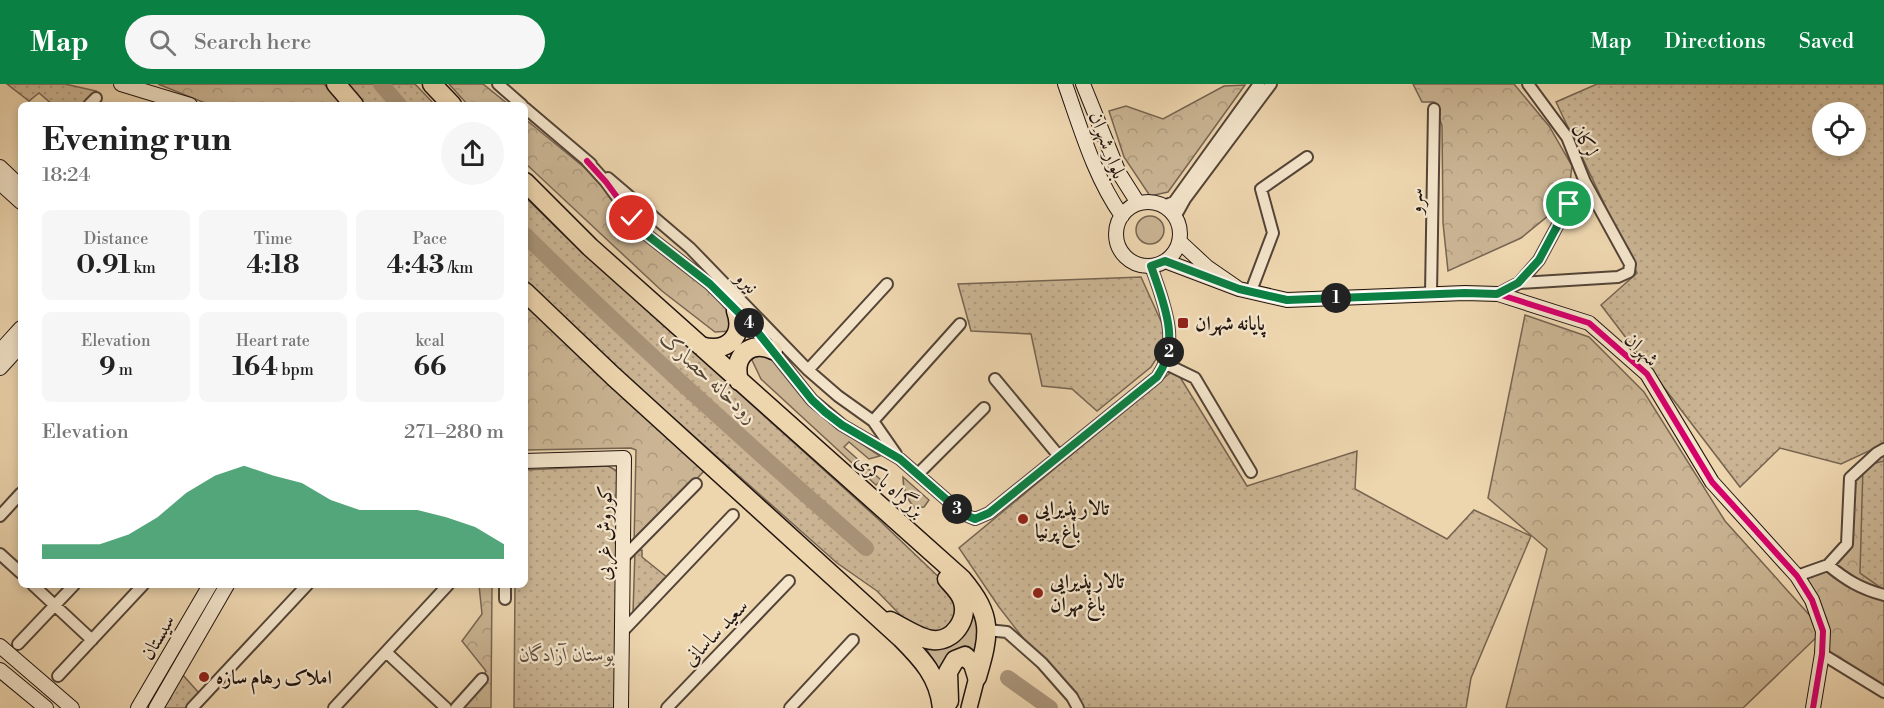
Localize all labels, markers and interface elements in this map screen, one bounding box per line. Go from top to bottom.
search box [125,15,545,69]
text: Map [30,25,89,60]
icon: search [146,26,179,59]
text: Search here [194,29,311,56]
text: Map [1590,29,1632,55]
text: Directions [1665,29,1766,55]
text: Saved [1799,29,1854,55]
map controls [1812,102,1866,156]
button: locate [1812,102,1866,156]
street label: بلوار شهران [1082,108,1131,183]
text: Evening run [42,120,231,161]
street label: لرکان [1565,120,1602,161]
button: share [441,122,504,185]
text: 18:24 [42,163,90,188]
pin [1543,178,1594,229]
icon: arrive [1552,187,1585,220]
street label: سرو [1404,188,1429,216]
pin [606,192,657,243]
icon: check [615,201,648,234]
text: Distance [84,229,148,249]
text: Time [254,229,292,249]
text: Pace [413,229,447,249]
text: 0.91 [76,249,130,281]
text: 4:18 [246,249,300,281]
text: 4:43 [387,249,444,281]
text: km [130,258,156,278]
text: /km [444,258,473,278]
street label: نیرو [728,265,763,300]
pin: 1 [1321,283,1351,313]
text: 1 [1332,288,1340,308]
pin: 4 [734,308,764,338]
place label: پایانه شهران [1195,312,1266,338]
text: 4 [744,313,754,333]
marker: پایانه شهران [1176,316,1190,330]
water label: رودخانه حصارک [654,326,763,430]
street label: شهران [1618,328,1664,373]
text: Elevation [81,331,151,351]
text: Heart rate [236,331,310,351]
text: kcal [415,331,445,351]
pin: 2 [1154,337,1184,367]
text: 2 [1164,342,1174,362]
text: 9 [99,351,116,383]
text: 164 [232,351,278,383]
text: 66 [414,351,446,383]
text: m [116,360,133,380]
text: bpm [278,360,314,380]
text: Elevation [42,420,129,445]
text: 271–280 m [404,420,504,445]
street label: بزرگراه باکری [849,447,931,524]
street label: کوروش غربی [592,485,620,581]
pin: 3 [942,494,972,524]
place label: تالار پذیرایی باغ پرنیا [1034,497,1110,548]
text: 3 [952,499,962,519]
marker: تالار پذیرایی باغ پرنیا [1016,512,1030,526]
place label: تالار پذیرایی باغ مهران [1049,570,1125,621]
marker: تالار پذیرایی باغ مهران [1031,586,1045,600]
street label: سعید ساسانی [678,594,754,672]
street label: سیستان [135,610,181,665]
park label: بوستان آزادگان [519,642,615,668]
place label: املاک رهام سازه [216,666,332,695]
marker: املاک رهام سازه [197,670,211,684]

